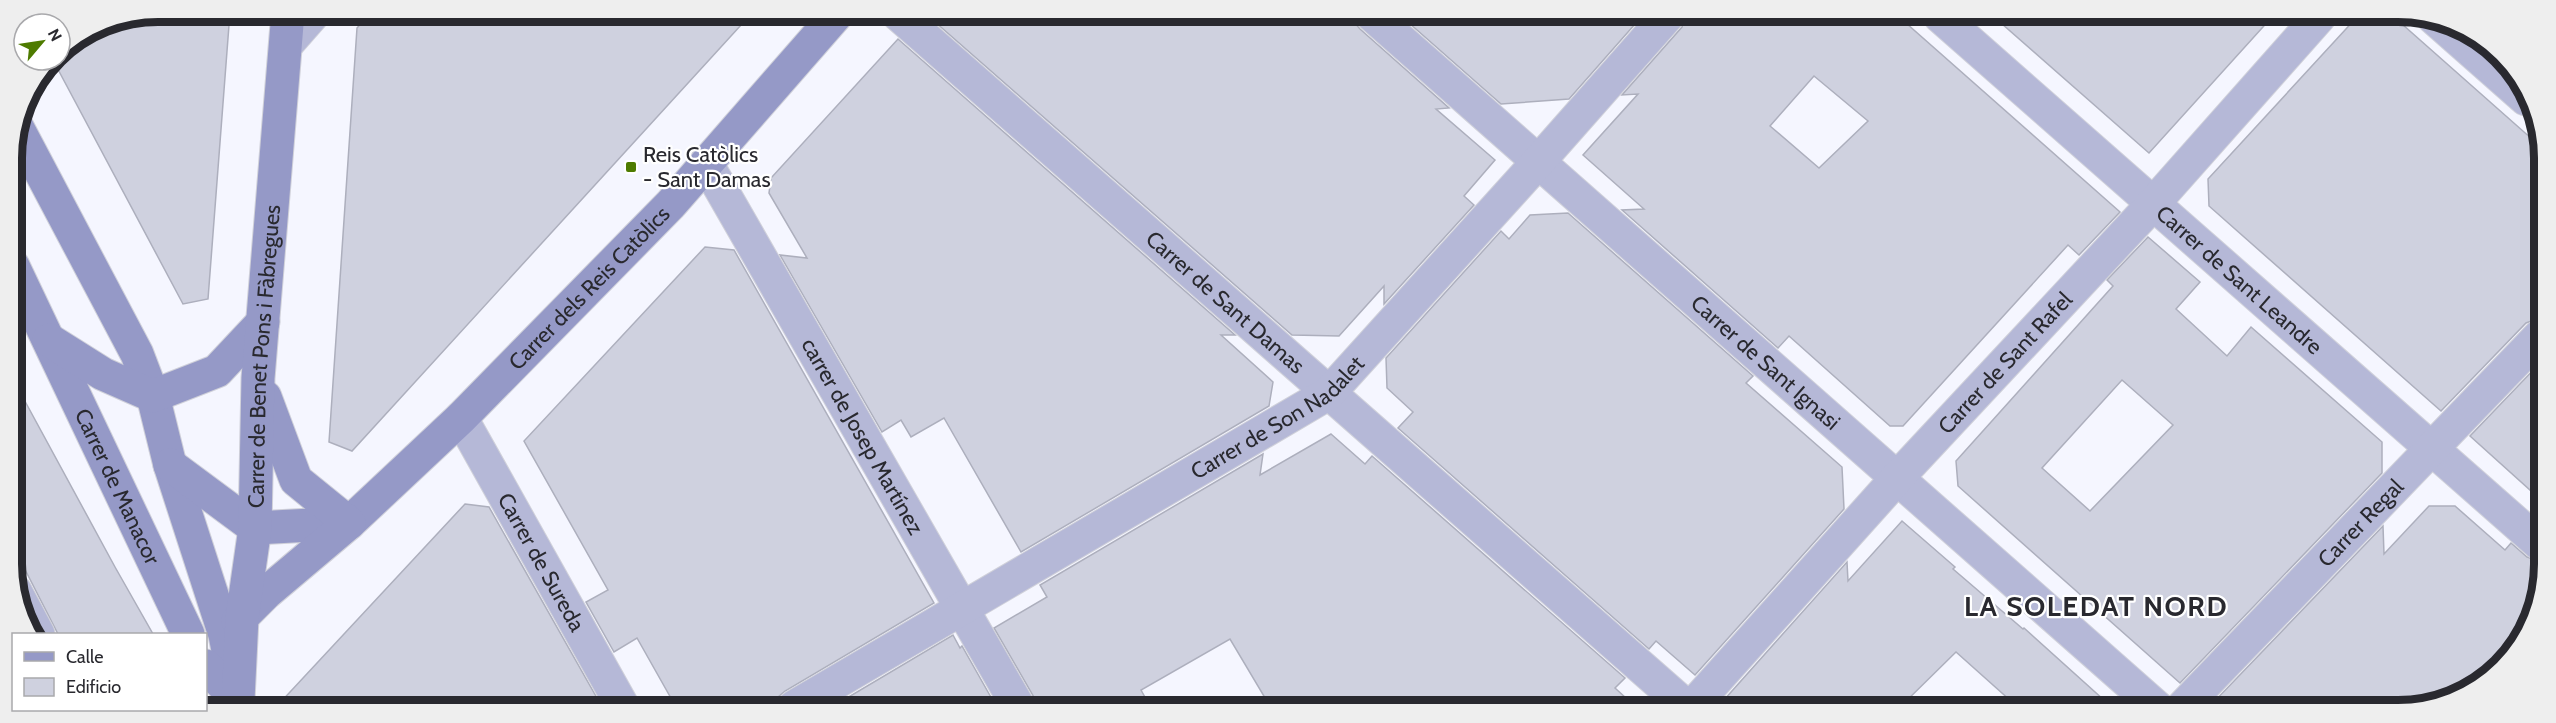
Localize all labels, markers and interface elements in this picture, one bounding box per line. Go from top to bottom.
north arrow [12,12,72,72]
text: N [44,25,66,45]
place label: Reis Catòlics - Sant Damas [643,141,771,193]
marker: Reis Catòlics - Sant Damas [624,160,638,174]
street label: Carrer de Sant Leandre [2151,200,2328,360]
street label: Carrer dels Reis Catòlics [503,201,675,376]
street label: Carrer de Benet Pons i Fàbregues [242,204,286,508]
street label: Carrer de Sant Damas [1140,225,1310,379]
street label: Carrer de Sant Rafel [1932,286,2078,440]
street label: Carrer de Sant Ignasi [1685,290,1846,436]
street label: carrer de Josep Martínez [795,333,929,539]
street label: Carrer de Son Nadalet [1186,350,1370,485]
street label: Carrer de Manacor [69,404,166,569]
street label: Carrer Regal [2312,473,2410,573]
street label: Carrer de Sureda [492,488,591,636]
district label: LA SOLEDAT NORD [1964,589,2228,623]
legend [12,633,207,711]
text: Calle [66,646,103,668]
text: Edificio [66,676,121,698]

